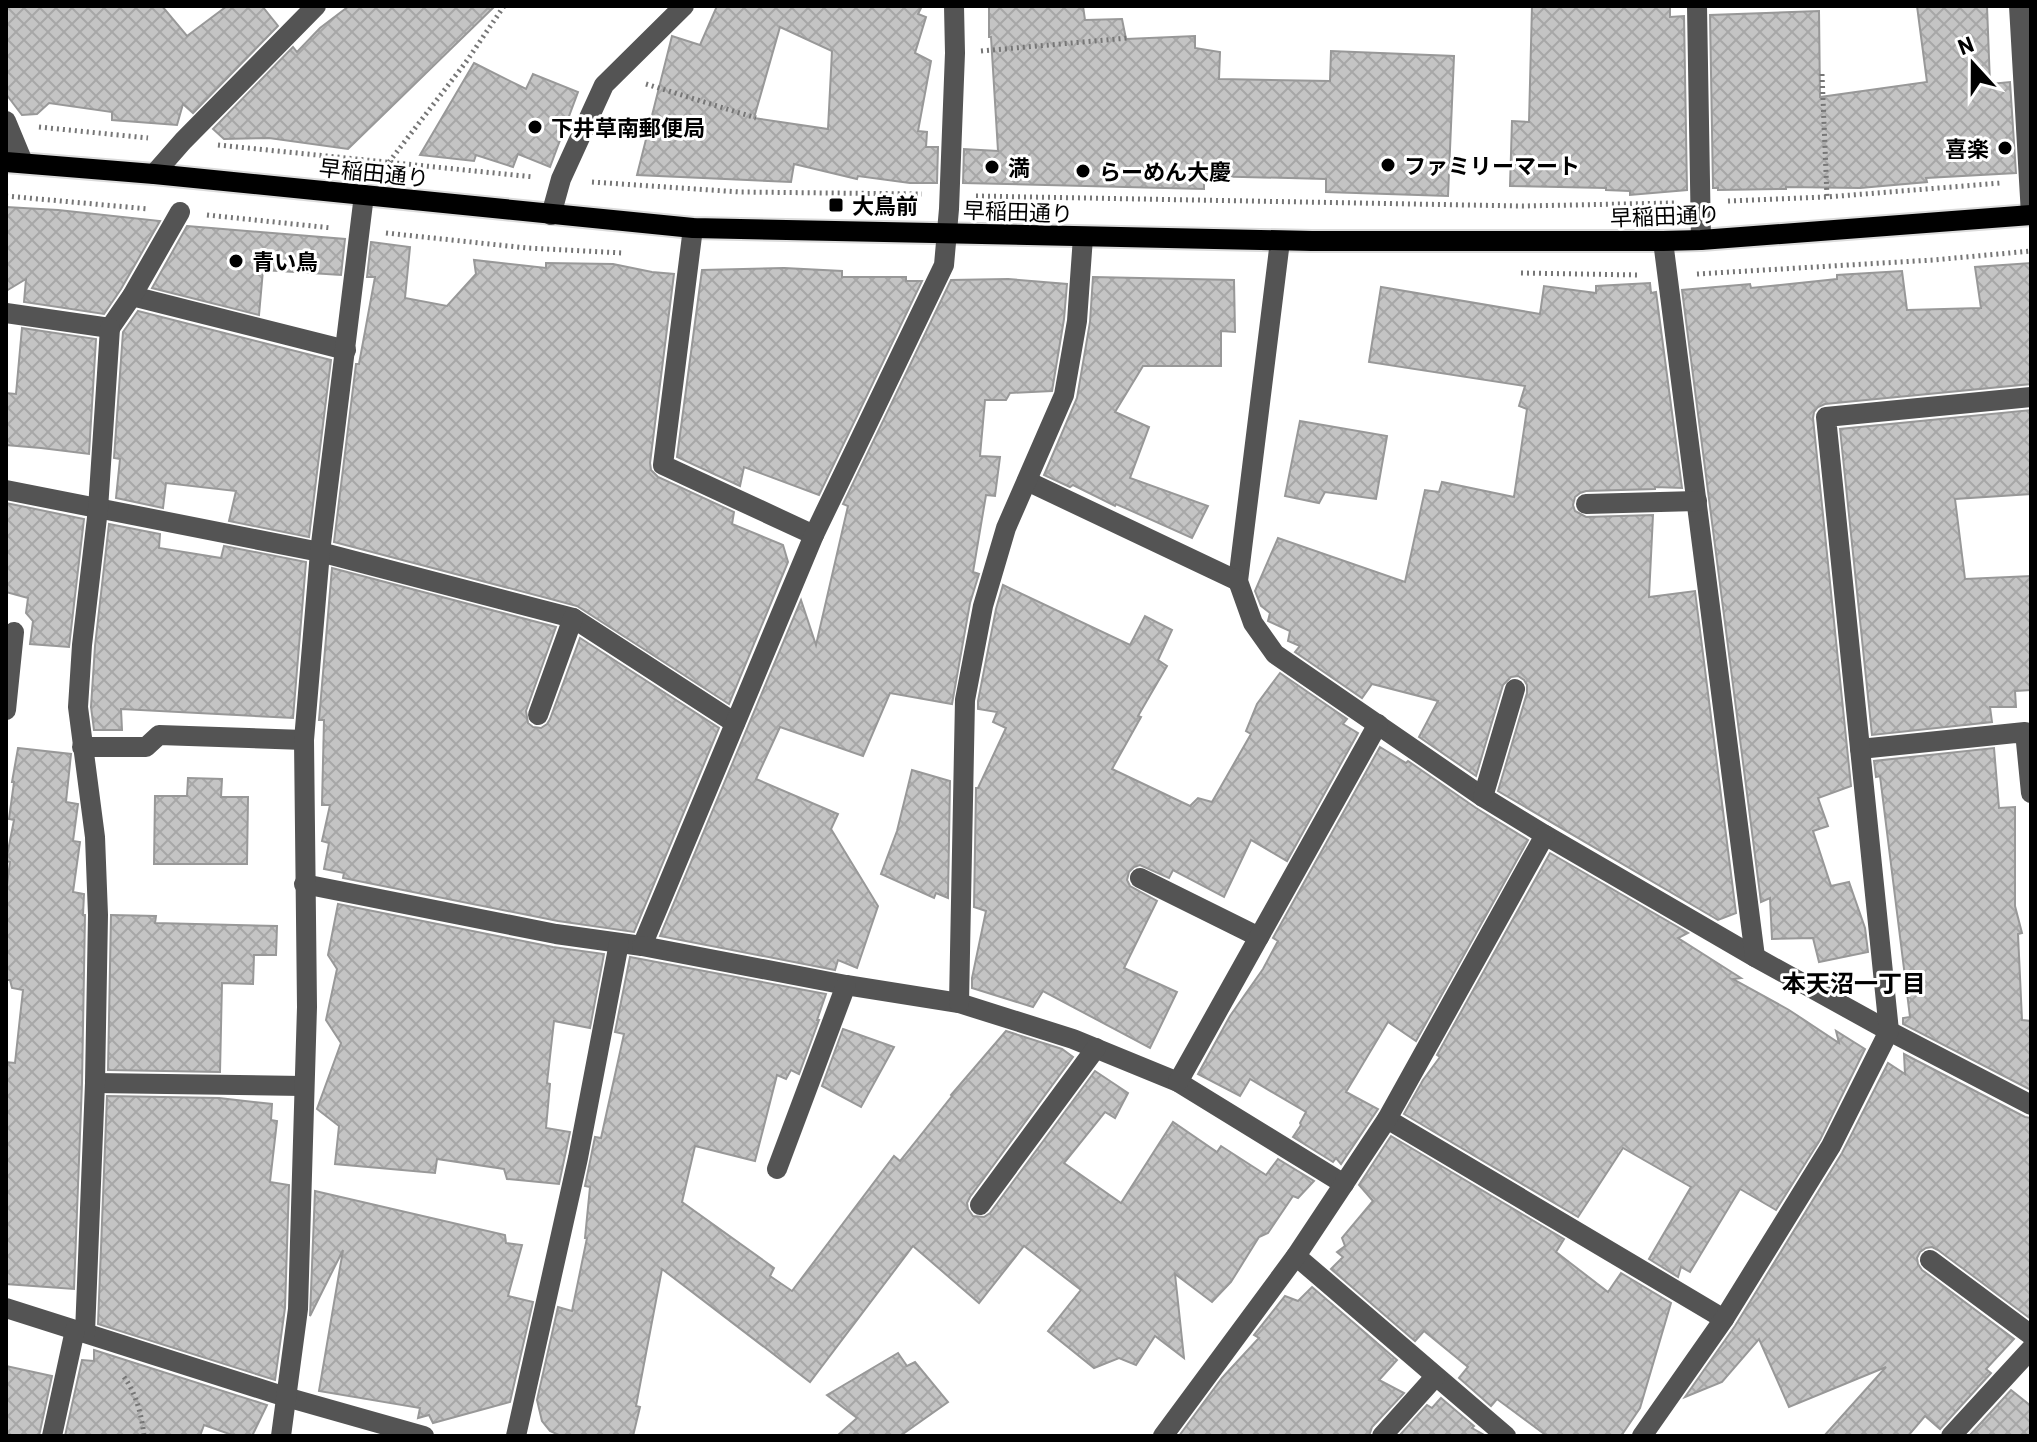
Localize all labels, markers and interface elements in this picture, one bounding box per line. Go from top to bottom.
north arrow [1933,24,2013,104]
text: N [1954,30,1977,59]
place label: 下井草南郵便局 [551,114,705,140]
marker: 下井草南郵便局 [526,118,544,136]
place label: 喜楽 [1945,135,1989,161]
marker: 喜楽 [1996,139,2014,157]
place label: ファミリーマート [1404,152,1580,178]
street label: 早稲田通り [318,153,430,191]
place label: 満 [1008,154,1030,180]
marker: ファミリーマート [1379,156,1397,174]
marker: 満 [983,158,1001,176]
place label: らーめん大慶 [1099,158,1231,184]
marker: らーめん大慶 [1074,162,1092,180]
place label: 大鳥前 [852,192,918,218]
marker: 大鳥前 [827,196,845,214]
street label: 早稲田通り [963,196,1073,226]
street label: 早稲田通り [1610,200,1720,230]
place label: 青い鳥 [252,248,318,274]
marker: 青い鳥 [227,252,245,270]
district label: 本天沼一丁目 [1782,968,1926,997]

